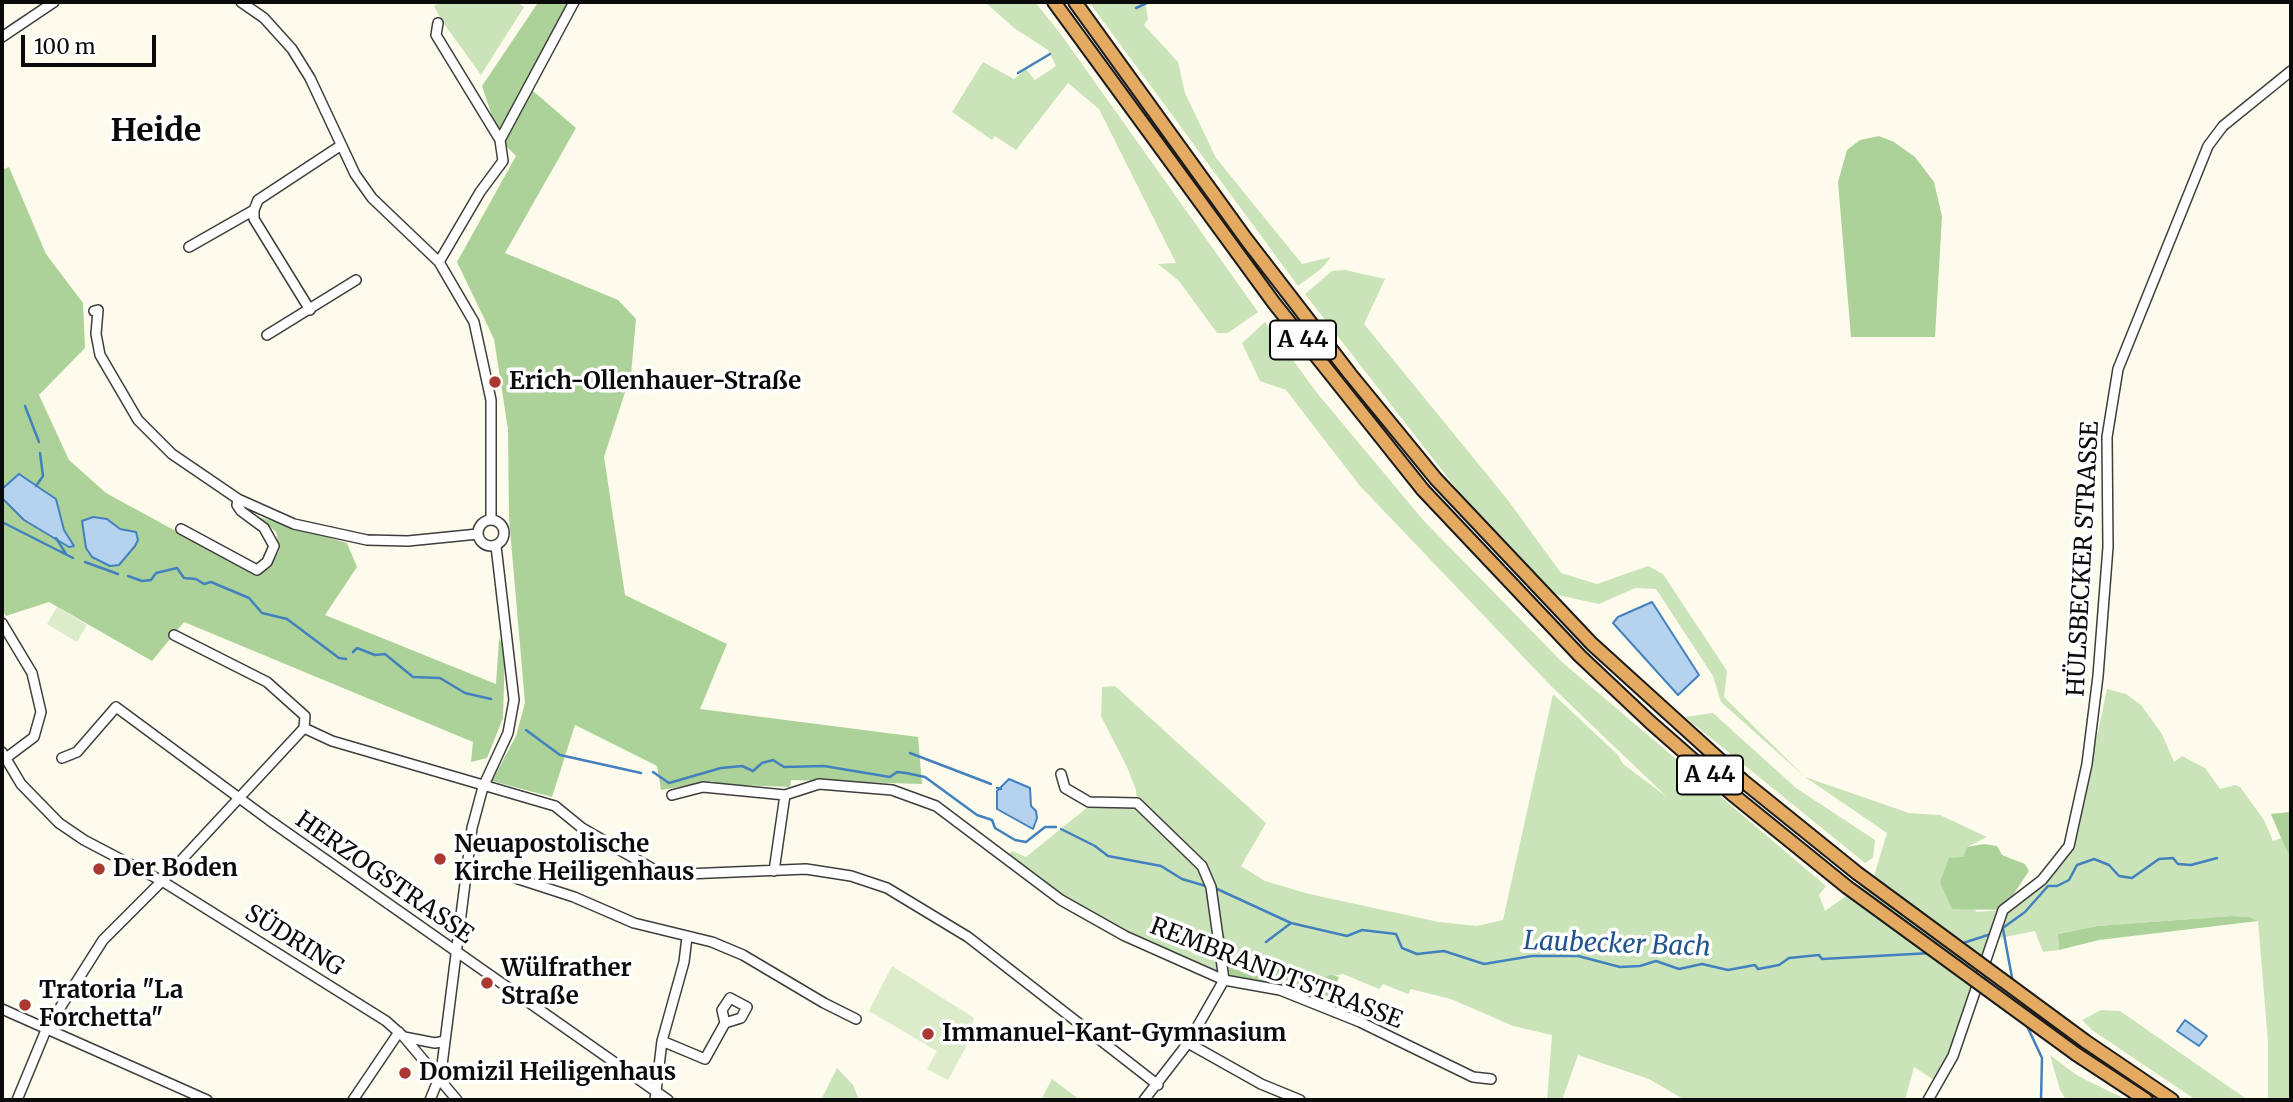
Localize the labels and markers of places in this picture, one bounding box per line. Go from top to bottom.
place label: Erich-Ollenhauer-Straße [509,368,801,396]
marker: Erich-Ollenhauer-Straße [487,374,503,390]
place label: Neuapostolische Kirche Heiligenhaus [454,831,694,887]
marker: Neuapostolische Kirche Heiligenhaus [432,851,448,867]
place label: Der Boden [113,855,238,883]
marker: Der Boden [91,861,107,877]
place label: Wülfrather Straße [501,955,632,1011]
marker: Wülfrather Straße [479,975,495,991]
place label: Tratoria "La Forchetta" [39,977,183,1033]
marker: Tratoria "La Forchetta" [17,997,33,1013]
place label: Immanuel-Kant-Gymnasium [942,1020,1286,1048]
marker: Immanuel-Kant-Gymnasium [920,1026,936,1042]
place label: Domizil Heiligenhaus [419,1059,676,1087]
marker: Domizil Heiligenhaus [397,1065,413,1081]

